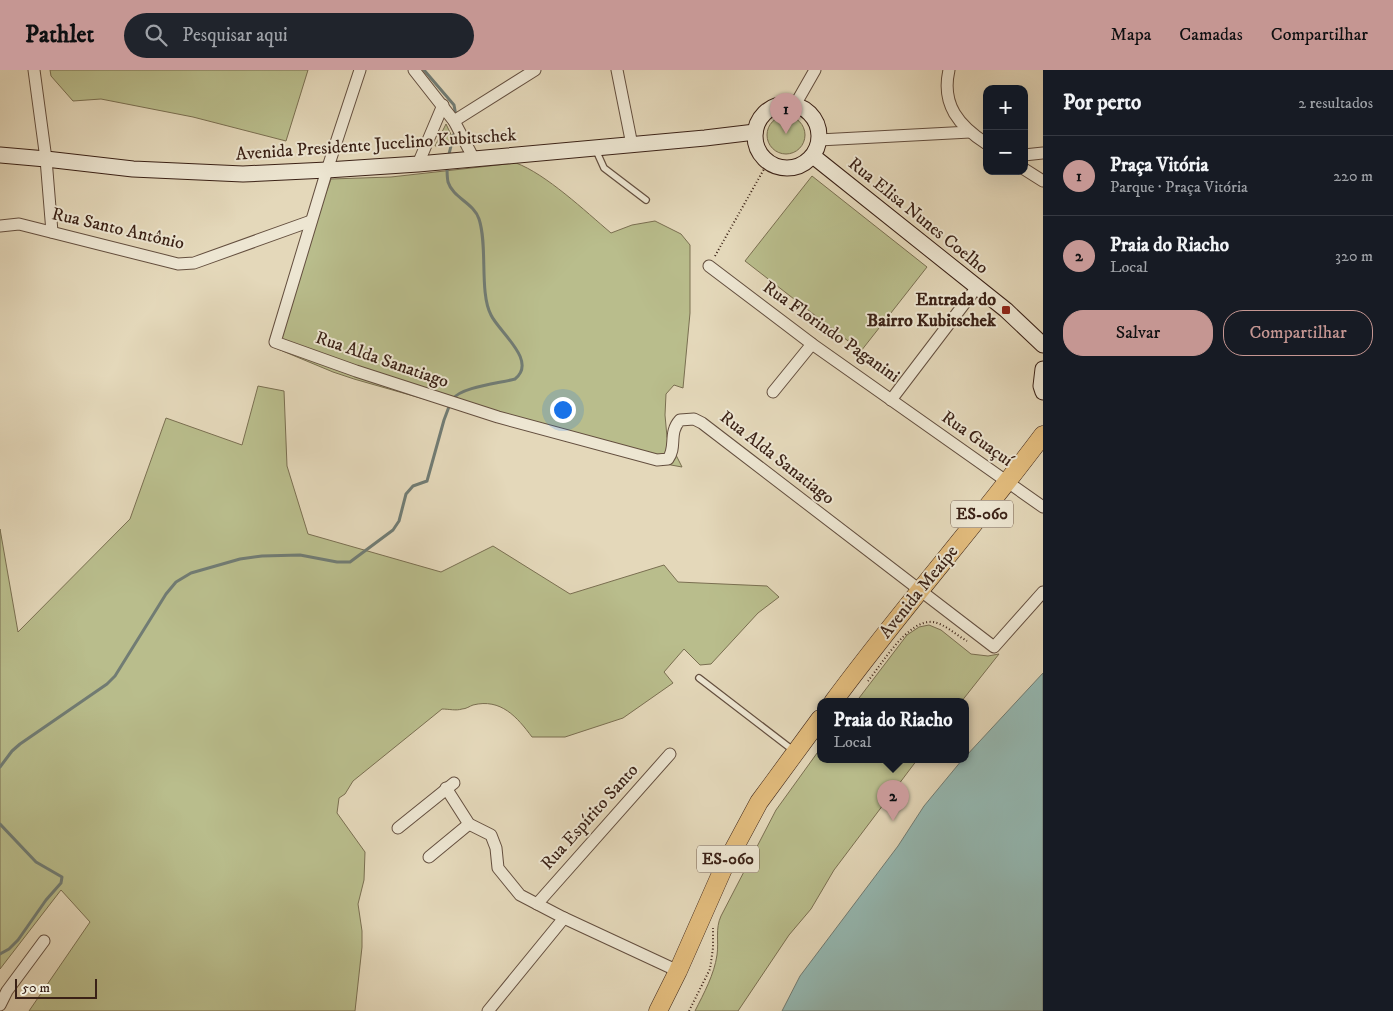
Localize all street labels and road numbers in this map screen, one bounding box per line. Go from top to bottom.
street label: Avenida Presidente Jucelino Kubitschek [235,124,517,166]
street label: Rua Elisa Nunes Coelho [843,153,993,279]
street label: Rua Santo Antônio [50,203,186,255]
street label: Rua Florindo Paganini [758,276,904,388]
street label: Rua Alda Sanatiago [313,327,452,393]
street label: Rua Alda Sanatiago [715,406,839,510]
street label: Rua Guaçuí [937,406,1018,472]
road number: ES-060 [951,500,1013,528]
street label: Avenida Meaípe [875,541,963,643]
street label: Rua Espírito Santo [537,759,644,875]
road number: ES-060 [697,846,759,872]

